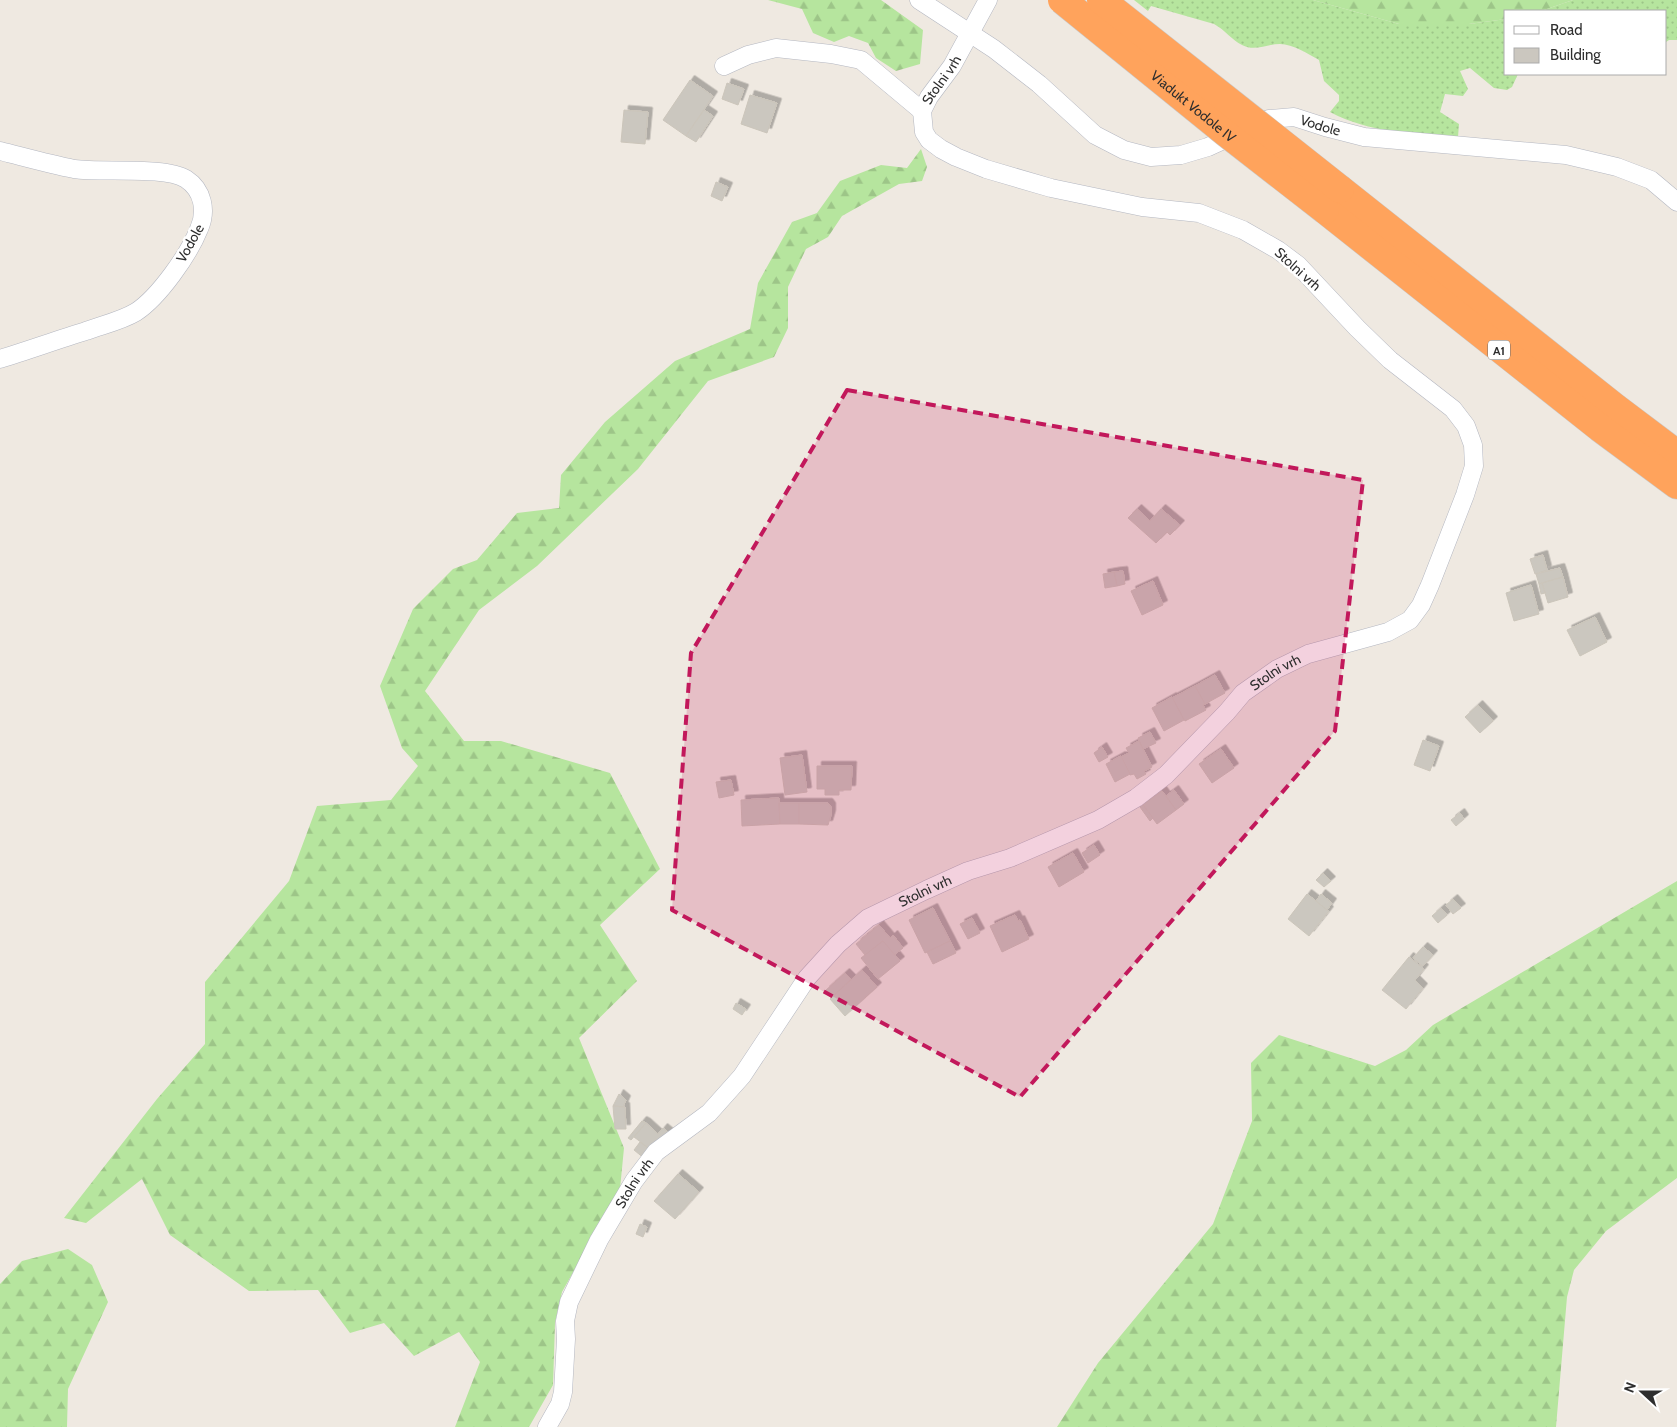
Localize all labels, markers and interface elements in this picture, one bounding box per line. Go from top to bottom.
legend [1504,10,1667,75]
text: Road [1550,21,1583,39]
text: Building [1550,46,1601,64]
street label: Stolni vrh [918,52,965,107]
street label: Viadukt Vodole IV [1147,66,1240,147]
street label: Vodole [1298,111,1343,140]
street label: Vodole [172,221,208,265]
street label: Stolni vrh [1271,243,1325,295]
road number: A1 [1488,340,1510,360]
street label: Stolni vrh [1246,650,1304,694]
street label: Stolni vrh [895,871,954,911]
street label: Stolni vrh [611,1154,657,1211]
north arrow [1617,1367,1667,1417]
text: N [1620,1379,1640,1395]

